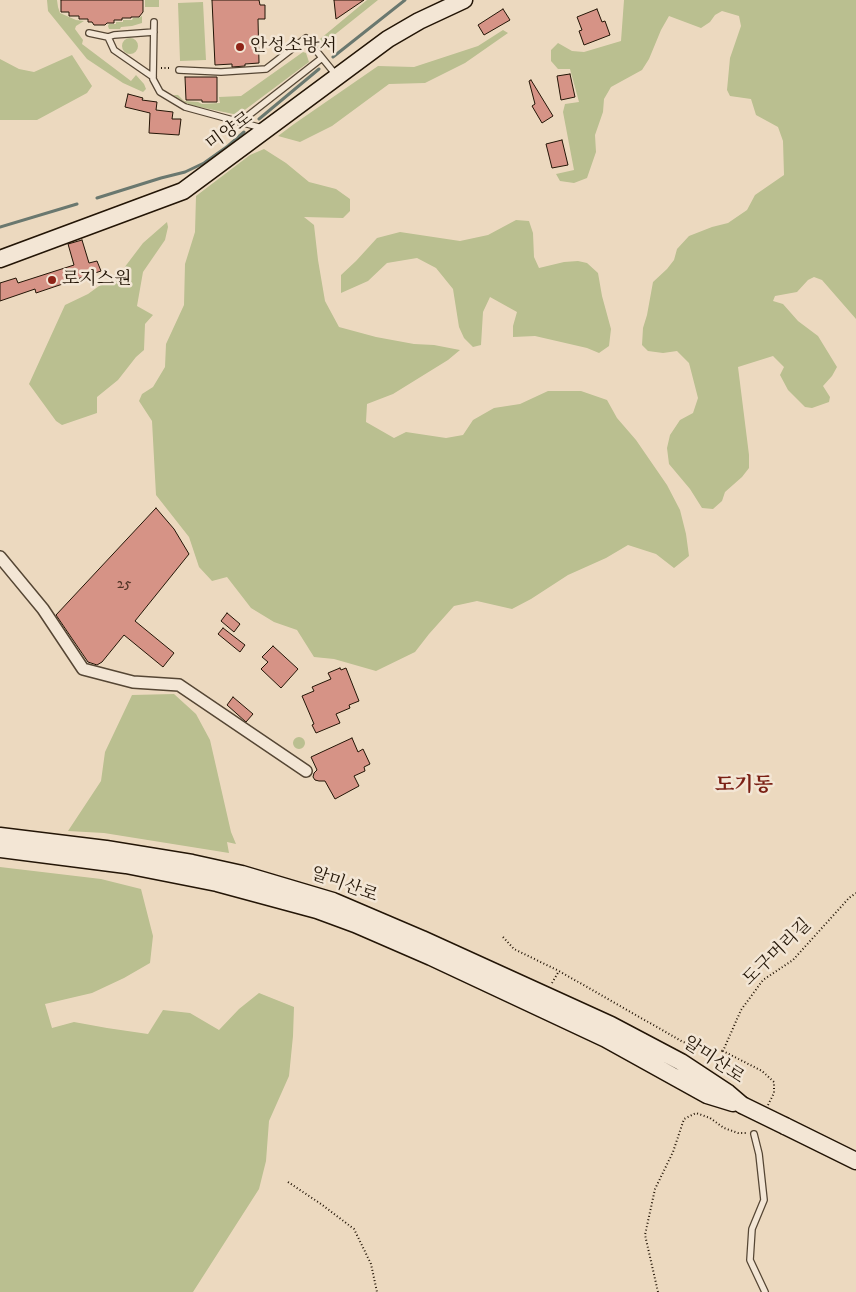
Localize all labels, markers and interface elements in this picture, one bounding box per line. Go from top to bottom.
place label: 안성소방서 [250,36,337,58]
marker: 안성소방서 [234,41,246,53]
street label: 미양로 [203,108,257,156]
place label: 로지스원 [62,269,132,291]
marker: 로지스원 [46,274,58,286]
house number: 25 [117,576,131,594]
district label: 도기동 [715,775,773,799]
street label: 알미산로 [308,864,380,908]
street label: 도구머리길 [739,915,817,991]
street label: 알미산로 [678,1033,748,1089]

